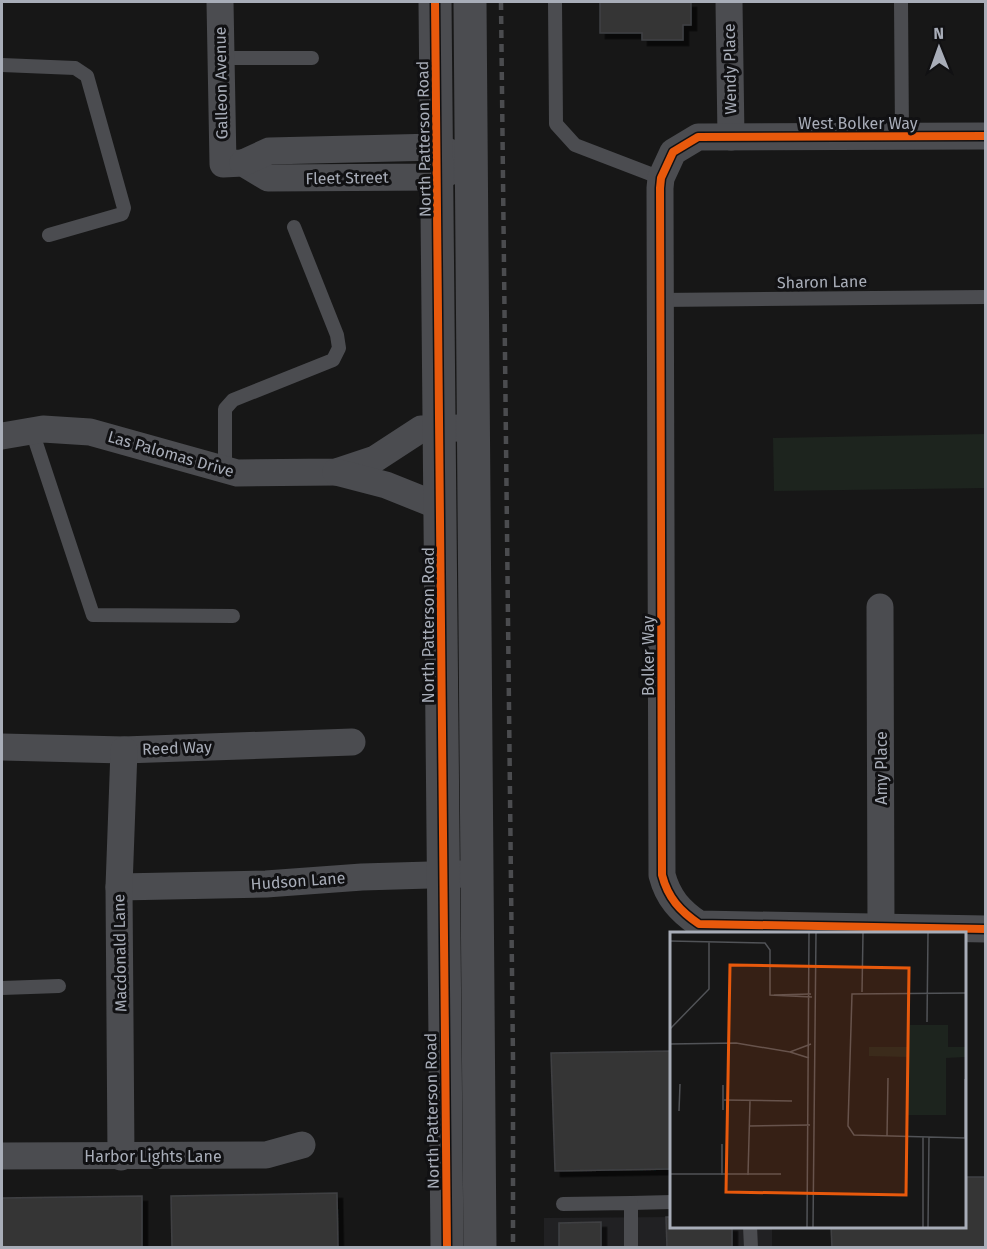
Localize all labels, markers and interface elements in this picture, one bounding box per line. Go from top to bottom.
north arrow [909,18,969,78]
street label: Wendy Place [720,23,740,115]
text: N [933,24,944,43]
street label: Galleon Avenue [211,26,231,140]
street label: North Patterson Road [413,61,435,217]
street label: West Bolker Way [798,114,918,133]
street label: Fleet Street [305,168,389,188]
street label: Sharon Lane [777,272,867,292]
street label: Las Palomas Drive [106,427,236,481]
street label: North Patterson Road [419,547,438,703]
street label: Bolker Way [639,616,658,696]
street label: Amy Place [872,731,891,805]
street label: Reed Way [142,737,212,759]
street label: Hudson Lane [250,868,346,894]
street label: Macdonald Lane [109,894,131,1012]
inset map [670,932,966,1228]
street label: North Patterson Road [421,1033,443,1189]
street label: Harbor Lights Lane [84,1147,222,1166]

